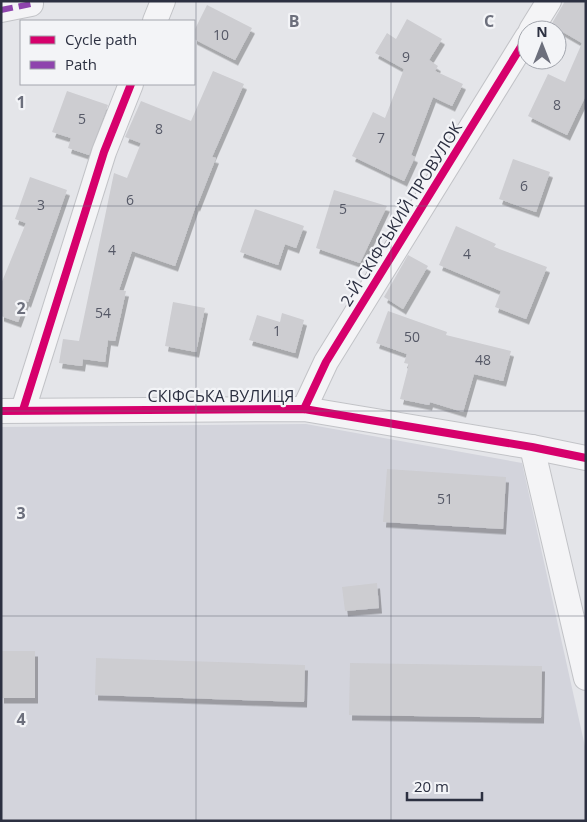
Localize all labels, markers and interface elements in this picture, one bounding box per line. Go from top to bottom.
text: B [289,10,299,32]
text: C [484,10,494,32]
legend [20,20,195,85]
north arrow [517,20,567,70]
text: N [536,22,548,41]
house number: 10 [213,25,229,44]
text: Cycle path [65,29,137,49]
house number: 9 [402,47,410,66]
text: Path [65,54,97,74]
text: 1 [16,91,26,113]
house number: 8 [553,95,561,114]
house number: 5 [78,109,86,128]
street label: 2-Й СКІФСЬКИЙ ПРОВУЛОК [335,117,467,310]
house number: 8 [155,119,163,138]
house number: 7 [377,128,385,147]
house number: 6 [520,176,528,195]
house number: 6 [126,190,134,209]
house number: 3 [37,195,45,214]
house number: 5 [339,199,347,218]
house number: 4 [108,240,116,259]
house number: 4 [463,244,471,263]
text: 2 [16,297,26,319]
house number: 54 [95,303,111,322]
house number: 1 [273,321,281,340]
house number: 50 [404,327,420,346]
house number: 48 [475,350,491,369]
street label: СКІФСЬКА ВУЛИЦЯ [148,385,294,407]
house number: 51 [437,489,453,508]
text: 3 [16,502,26,524]
text: 4 [16,708,26,730]
scale bar [407,770,482,802]
text: 20 m [414,776,449,796]

